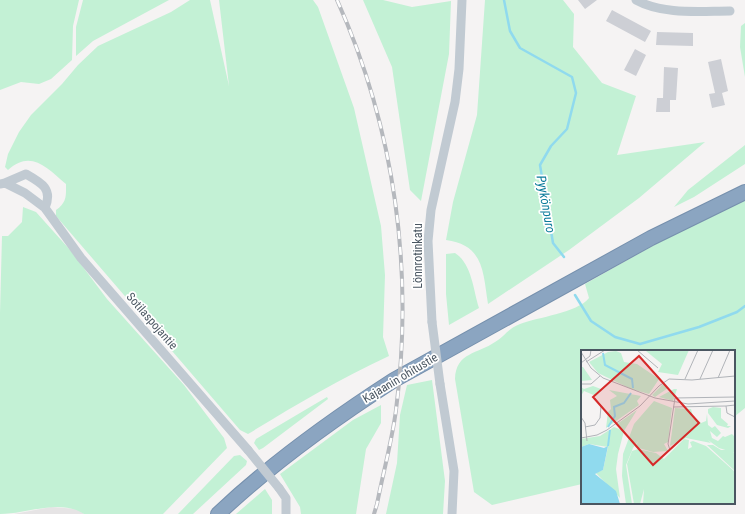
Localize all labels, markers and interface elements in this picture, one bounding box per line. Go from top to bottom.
water label: Pyykönpuro [534,174,558,234]
street label: Lönnrotinkatu [411,223,425,289]
street label: Sotilaspojantie [124,290,181,353]
street label: Kajaanin ohitustie [360,350,440,406]
inset map [581,350,735,504]

